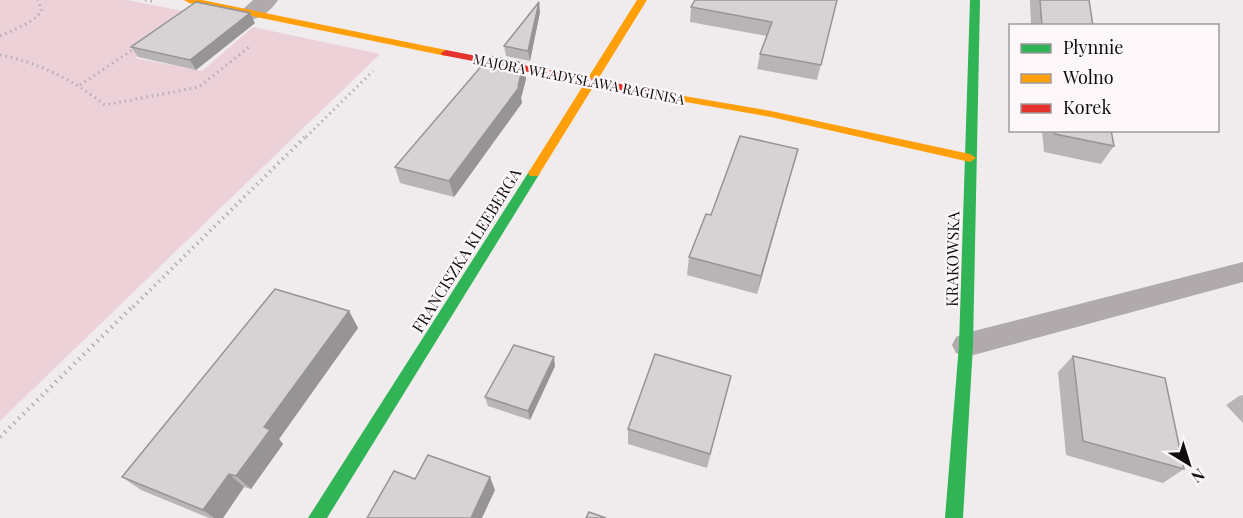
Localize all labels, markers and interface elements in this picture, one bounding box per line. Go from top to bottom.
legend [1009,24,1219,132]
text: Płynnie [1063,35,1123,59]
street label: MAJORA WŁADYSŁAWA RAGINISA [471,49,687,109]
text: Wolno [1062,65,1114,89]
text: Korek [1063,95,1111,119]
street label: FRANCISZKA KLEEBERGA [407,163,526,336]
street label: KRAKOWSKA [941,210,963,307]
north arrow [1159,434,1219,494]
text: N [1187,464,1210,488]

